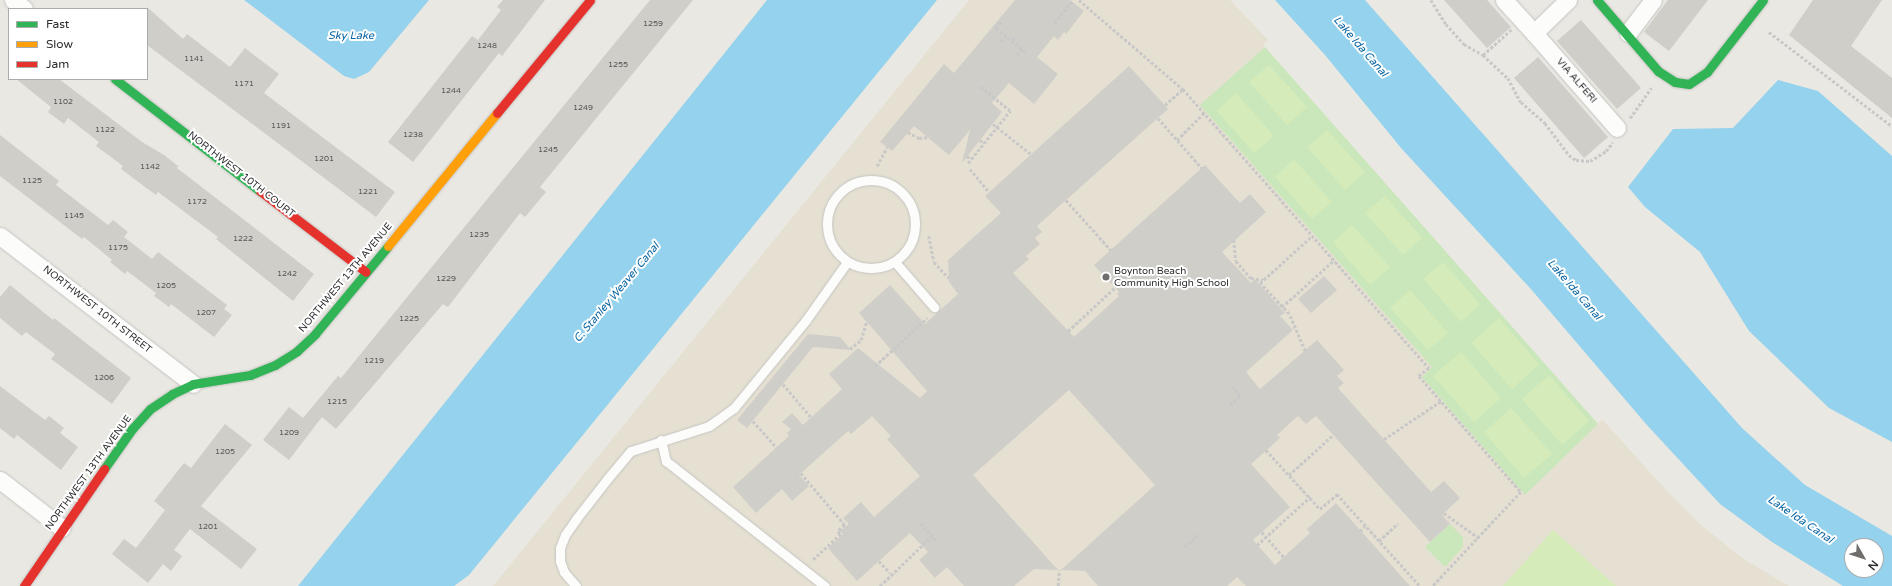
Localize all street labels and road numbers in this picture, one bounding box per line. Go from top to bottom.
street label: VIA ALFERI [1553,56,1599,106]
street label: NORTHWEST 10TH COURT [185,130,297,220]
street label: NORTHWEST 13TH AVENUE [297,221,395,335]
street label: NORTHWEST 10TH STREET [40,264,154,356]
street label: NORTHWEST 13TH AVENUE [43,413,135,533]

